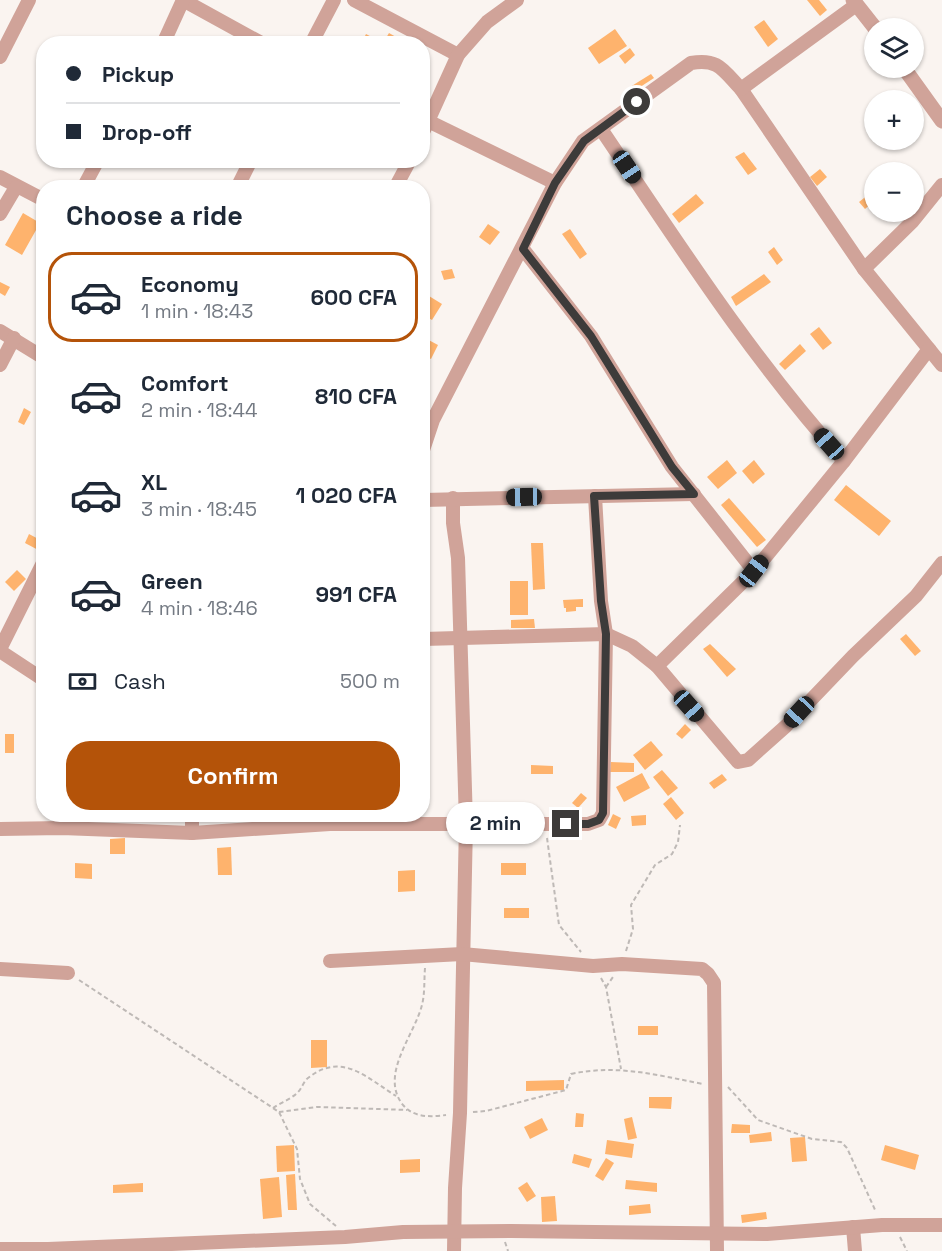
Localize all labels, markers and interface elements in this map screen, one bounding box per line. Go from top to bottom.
map controls [864,18,924,222]
button: layers [864,18,924,78]
text: Pickup [102,60,174,88]
route start [623,88,650,115]
button: + [864,90,924,150]
text: Drop-off [102,118,192,146]
car [609,147,645,187]
button: − [864,162,924,222]
text: Choose a ride [66,198,243,233]
icon: car [69,270,123,324]
text: Economy [141,270,239,298]
text: 600 CFA [310,283,397,311]
text: 1 min · 18:43 [141,298,253,324]
icon: car [69,369,123,423]
text: Comfort [141,369,229,397]
text: 810 CFA [315,382,397,410]
text: 2 min · 18:44 [141,397,257,423]
car [810,425,848,463]
icon: car [69,468,123,522]
text: XL [141,468,167,496]
text: 1 020 CFA [295,481,397,509]
car [506,488,542,506]
text: 3 min · 18:45 [141,496,257,522]
car [736,551,772,591]
icon: car [69,567,123,621]
text: Green [141,567,203,595]
text: 991 CFA [315,580,397,608]
text: 4 min · 18:46 [141,595,258,621]
icon: cash [66,665,99,698]
text: Cash [114,667,166,695]
text: 500 m [340,668,400,694]
car [670,687,708,725]
car [780,693,818,731]
button: Confirm [66,741,400,810]
callout: 2 min [446,803,545,845]
text: 2 min [470,810,521,836]
route end [552,810,579,837]

